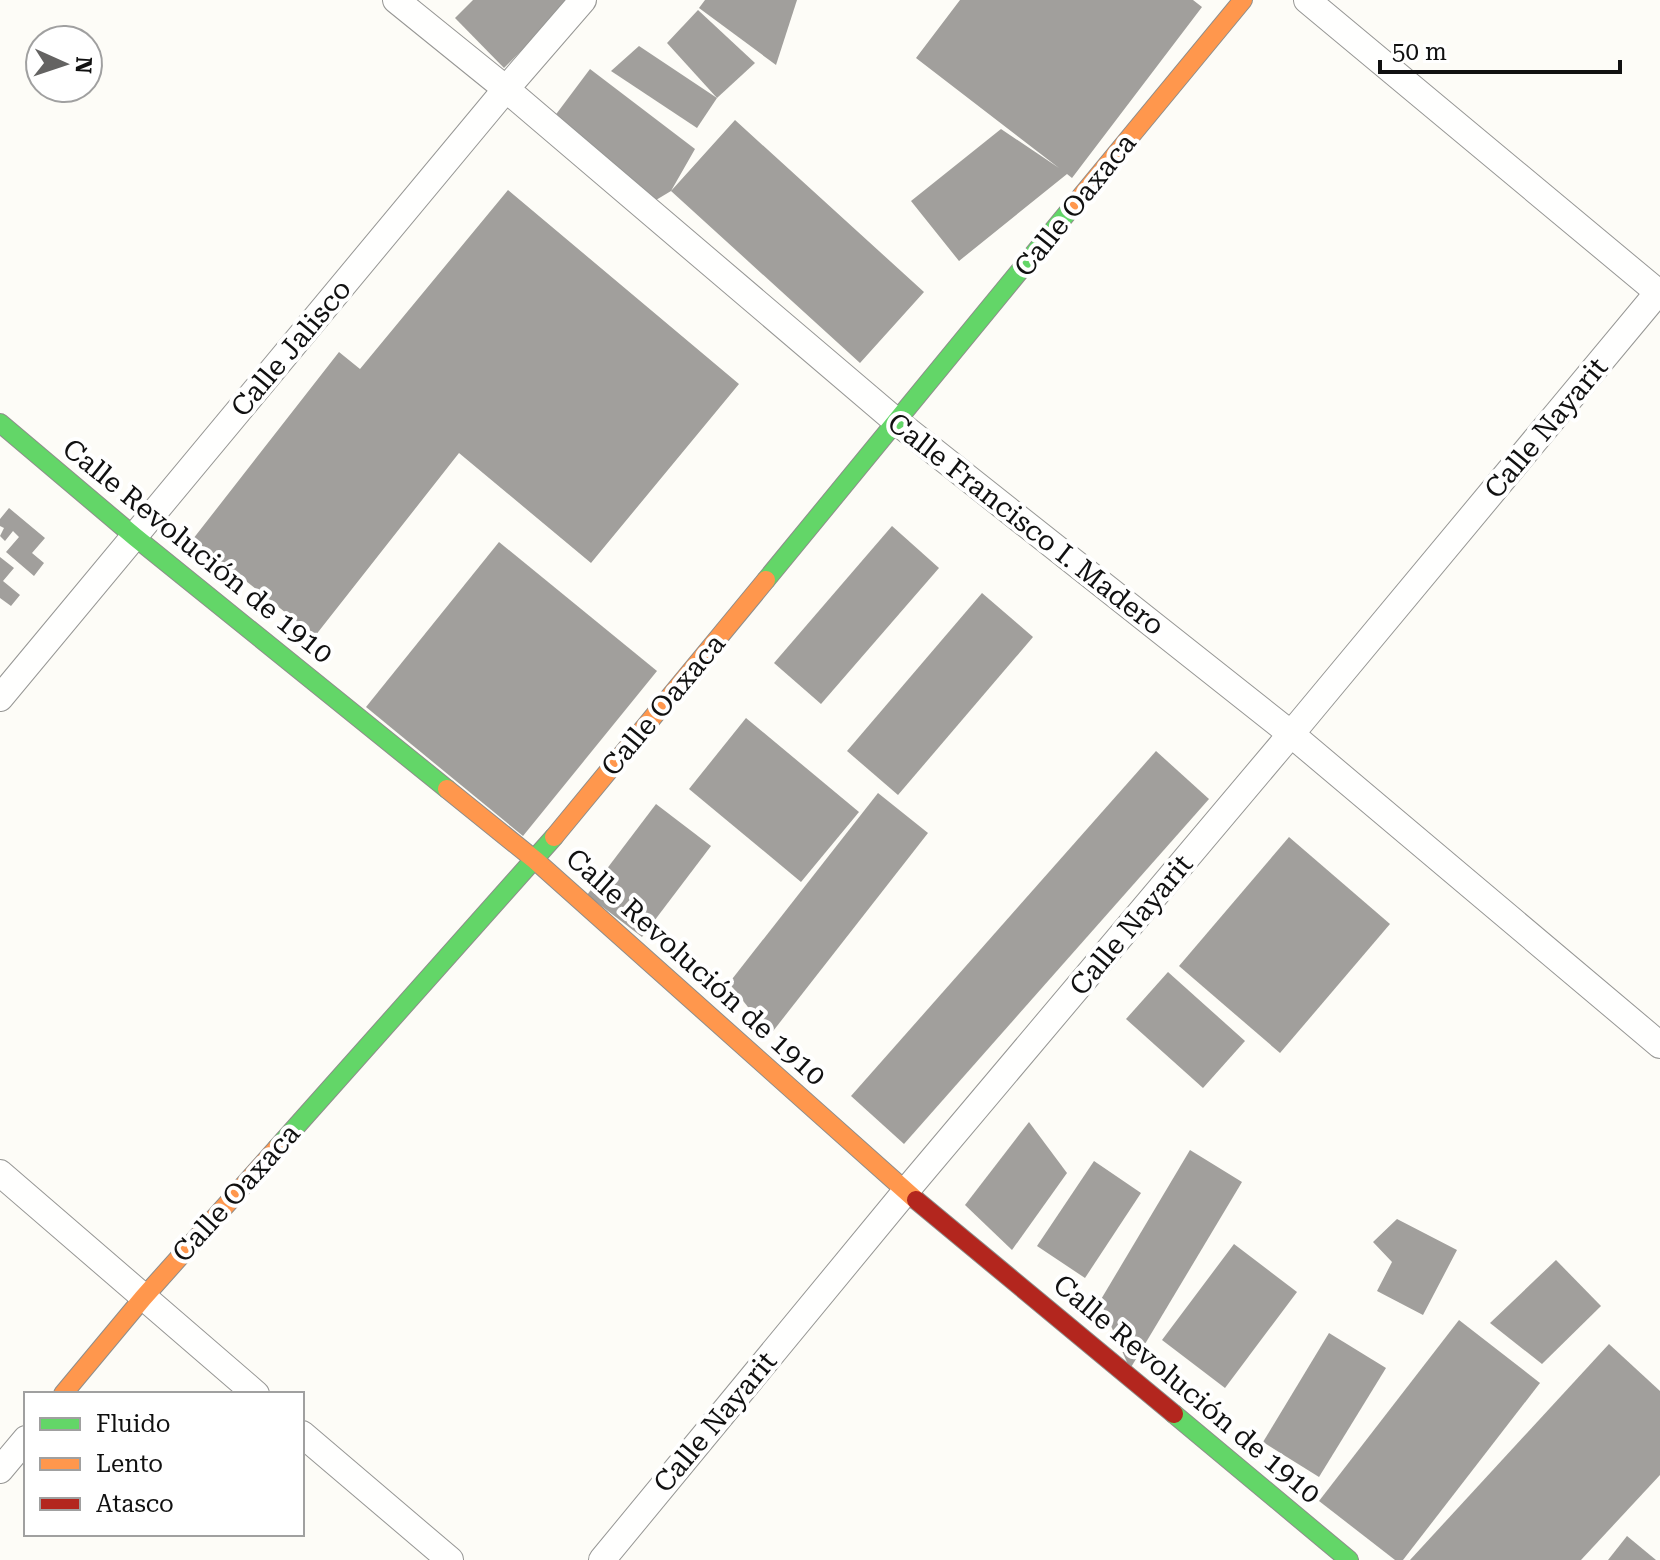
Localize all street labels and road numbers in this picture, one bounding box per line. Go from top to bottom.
street label: Calle Oaxaca [1007,127,1143,283]
street label: Calle Jalisco [224,273,358,423]
street label: Calle Nayarit [1478,351,1614,505]
street label: Calle Francisco I. Madero [881,406,1171,642]
street label: Calle Revolución de 1910 [56,432,340,670]
street label: Calle Oaxaca [594,627,732,783]
street label: Calle Revolución de 1910 [559,842,833,1092]
street label: Calle Nayarit [1063,848,1199,1002]
street label: Calle Oaxaca [165,1117,307,1269]
street label: Calle Revolución de 1910 [1047,1268,1327,1510]
street label: Calle Nayarit [647,1345,783,1499]

